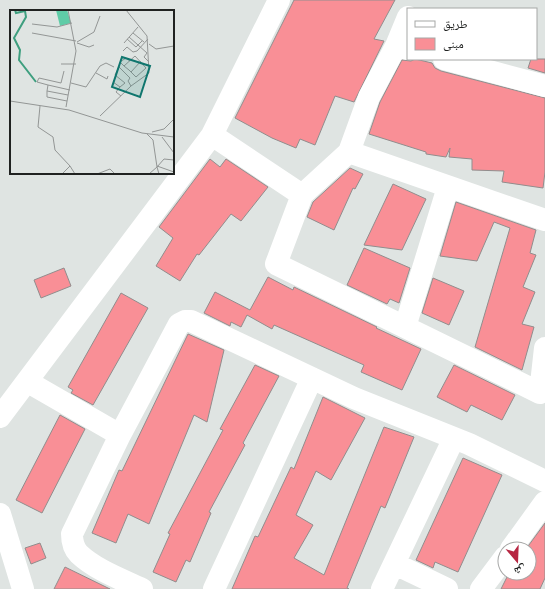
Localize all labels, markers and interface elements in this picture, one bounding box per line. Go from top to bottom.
legend [407,8,537,60]
inset map [10,10,174,174]
text: طريق [443,16,468,31]
text: مبنى [443,36,464,51]
north arrow [497,541,537,581]
text: ش [512,561,528,579]

